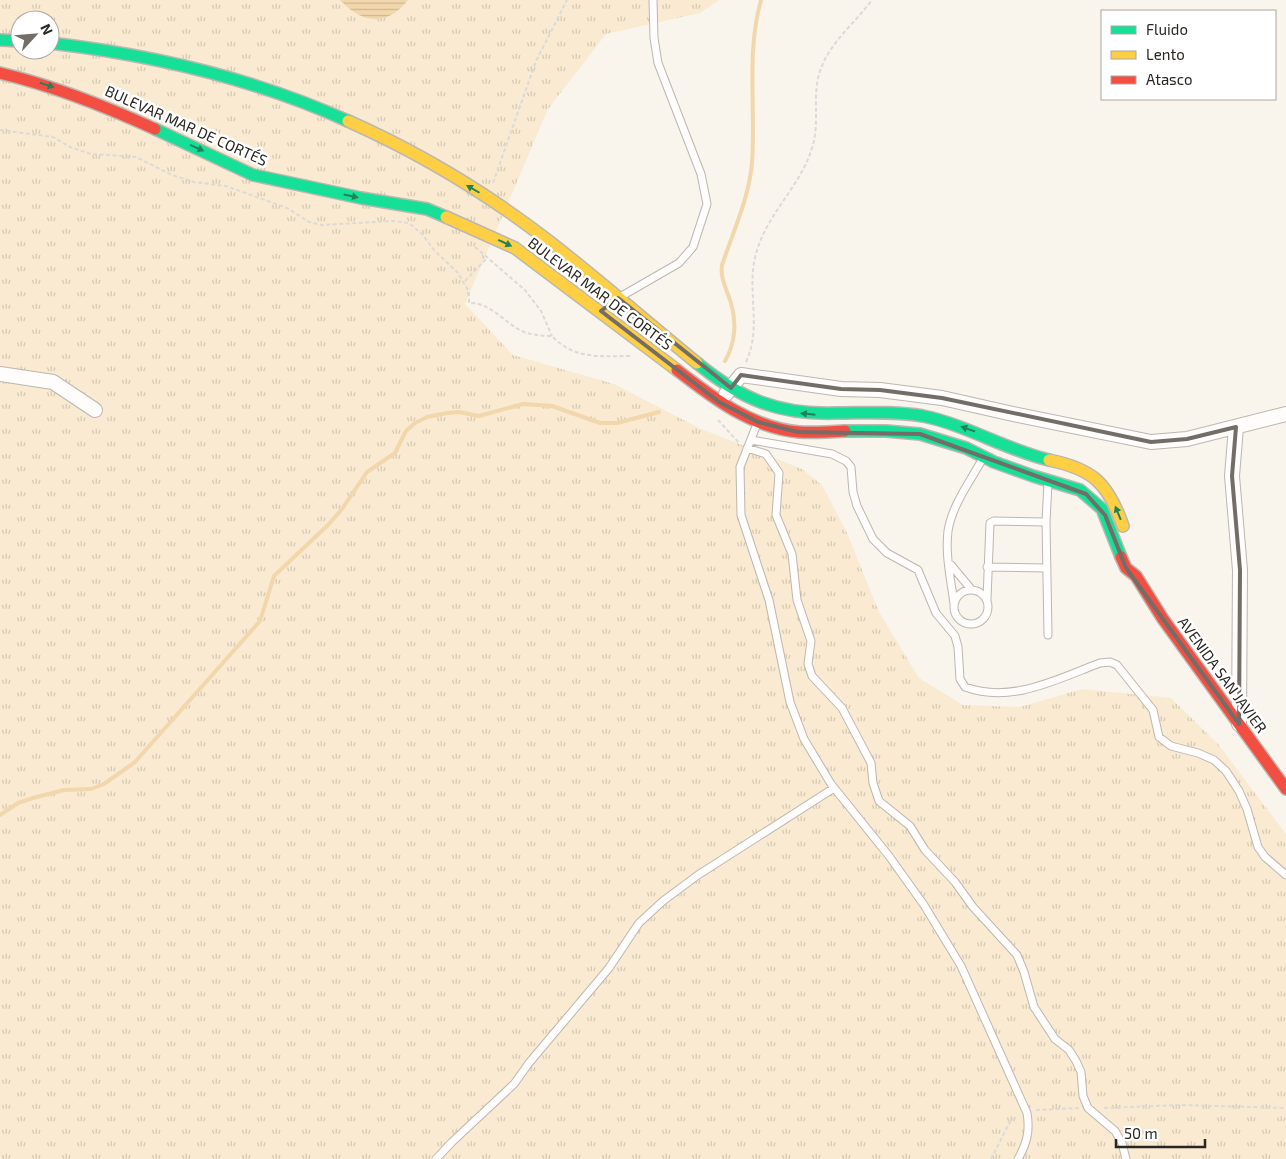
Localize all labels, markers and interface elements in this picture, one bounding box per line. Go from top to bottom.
north arrow [10,10,60,60]
legend [1101,10,1276,100]
text: Fluido [1146,20,1188,38]
text: N [37,21,57,37]
text: Lento [1146,45,1185,63]
text: Atasco [1146,70,1192,88]
street label: BULEVAR MAR DE CORTÉS [102,81,270,169]
one-way arrow [40,82,55,90]
one-way arrow [190,144,204,152]
one-way arrow [466,185,481,193]
one-way arrow [343,192,358,200]
street label: BULEVAR MAR DE CORTÉS [525,233,676,353]
one-way arrow [498,239,512,247]
one-way arrow [799,410,815,418]
one-way arrow [960,425,975,433]
one-way arrow [1114,505,1122,520]
street label: AVENIDA SAN JAVIER [1175,613,1271,736]
scale bar [1116,1116,1205,1148]
text: 50 m [1124,1124,1158,1142]

